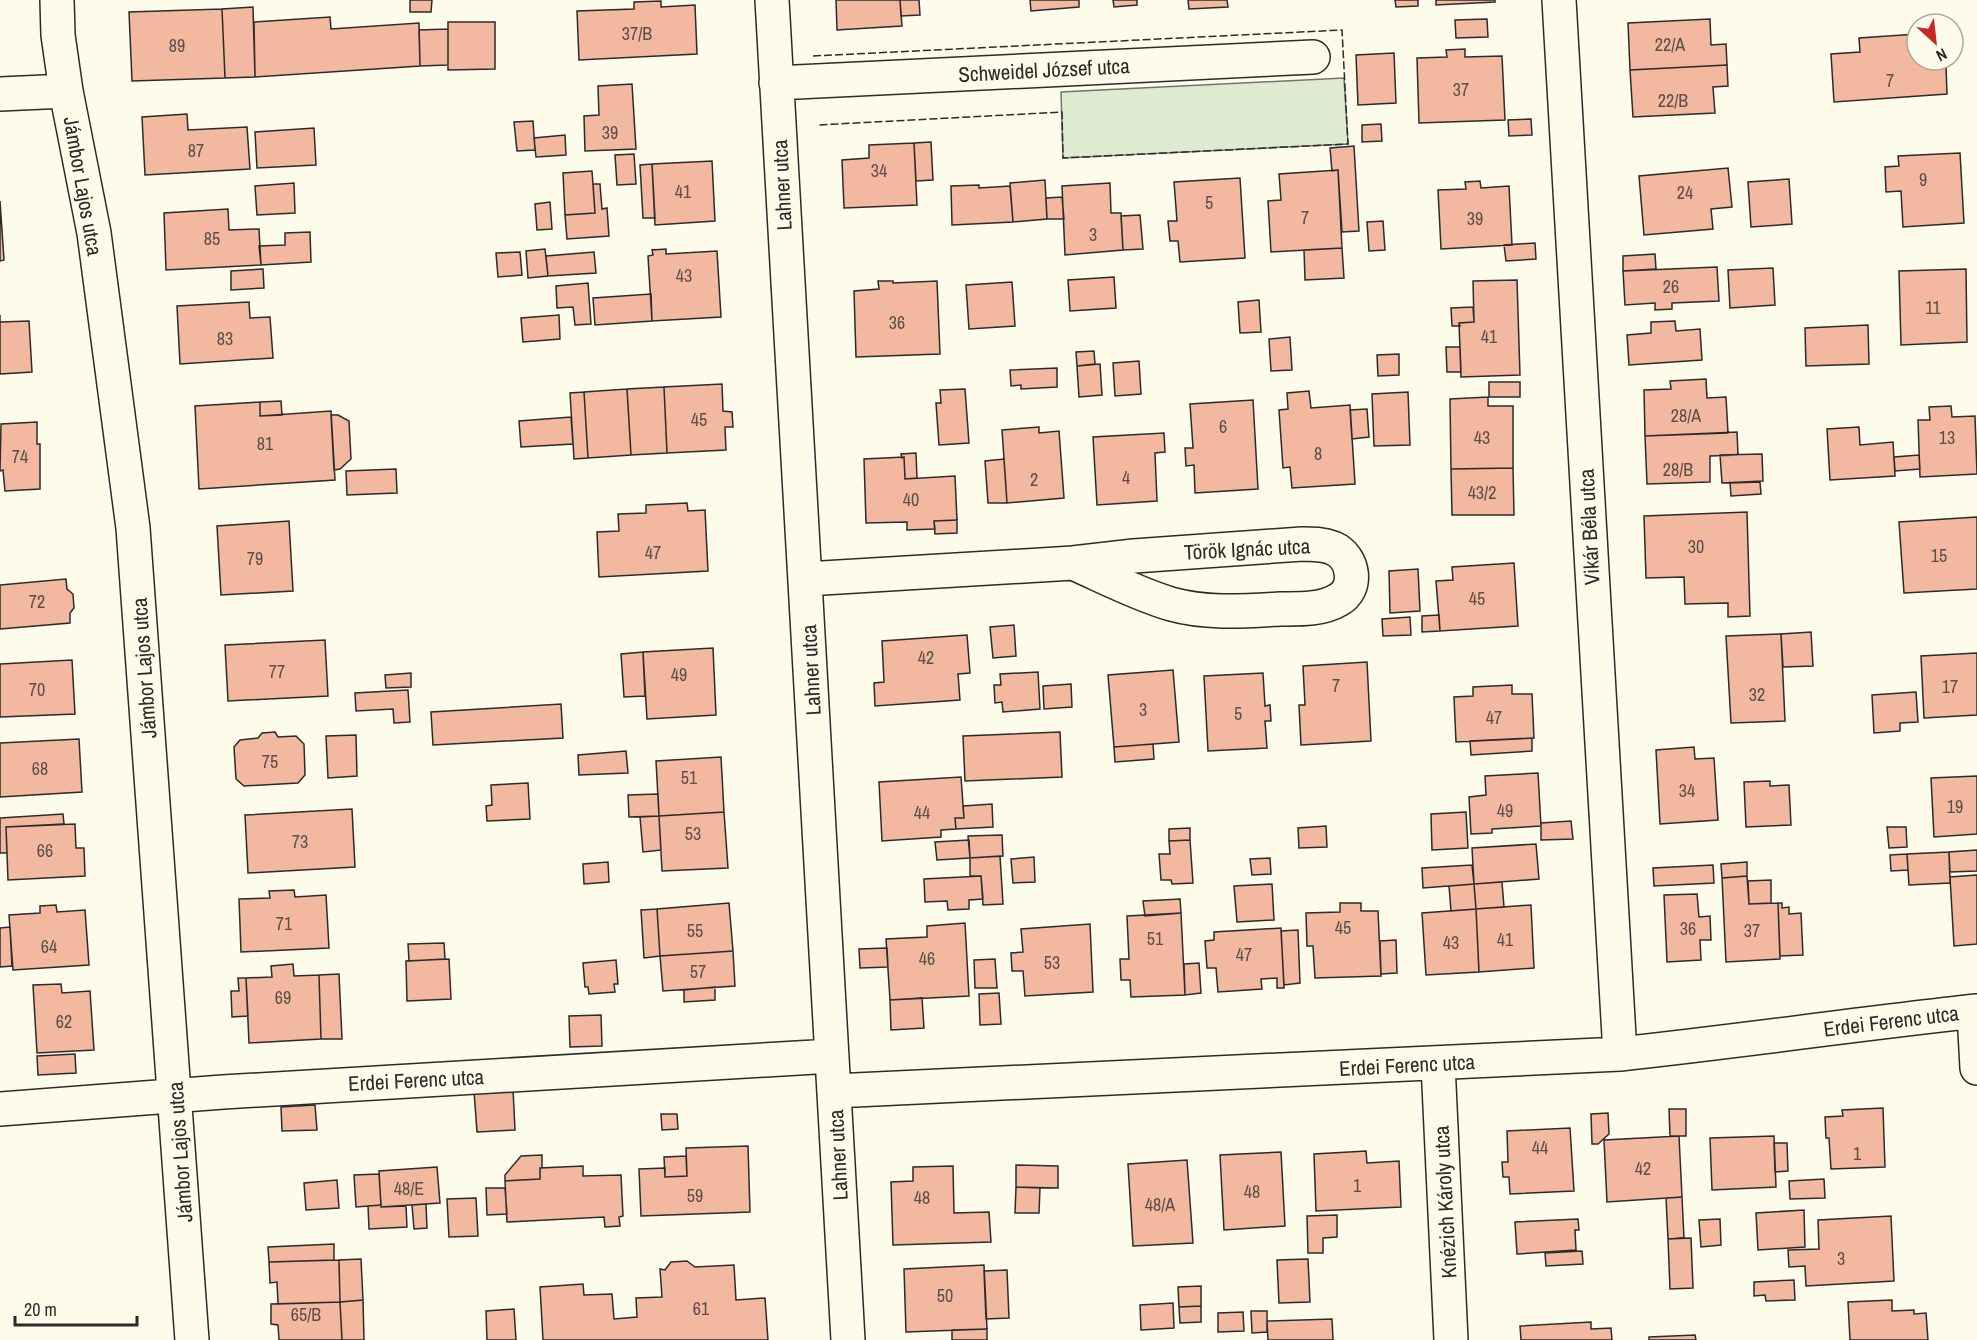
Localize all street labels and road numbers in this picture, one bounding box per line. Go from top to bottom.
street label: Schweidel József utca [958,51,1131,89]
street label: Jámbor Lajos utca [57,114,110,258]
street label: Lahner utca [765,138,799,231]
street label: Vikár Béla utca [1571,468,1607,586]
street label: Török Ignác utca [1183,531,1311,567]
street label: Jámbor Lajos utca [125,596,163,739]
street label: Lahner utca [794,623,828,716]
street label: Erdei Ferenc utca [1822,998,1961,1044]
street label: Erdei Ferenc utca [1338,1047,1476,1083]
street label: Erdei Ferenc utca [347,1062,485,1098]
street label: Jámbor Lajos utca [161,1080,199,1223]
street label: Lahner utca [821,1108,855,1201]
street label: Knézich Károly utca [1426,1124,1463,1279]

